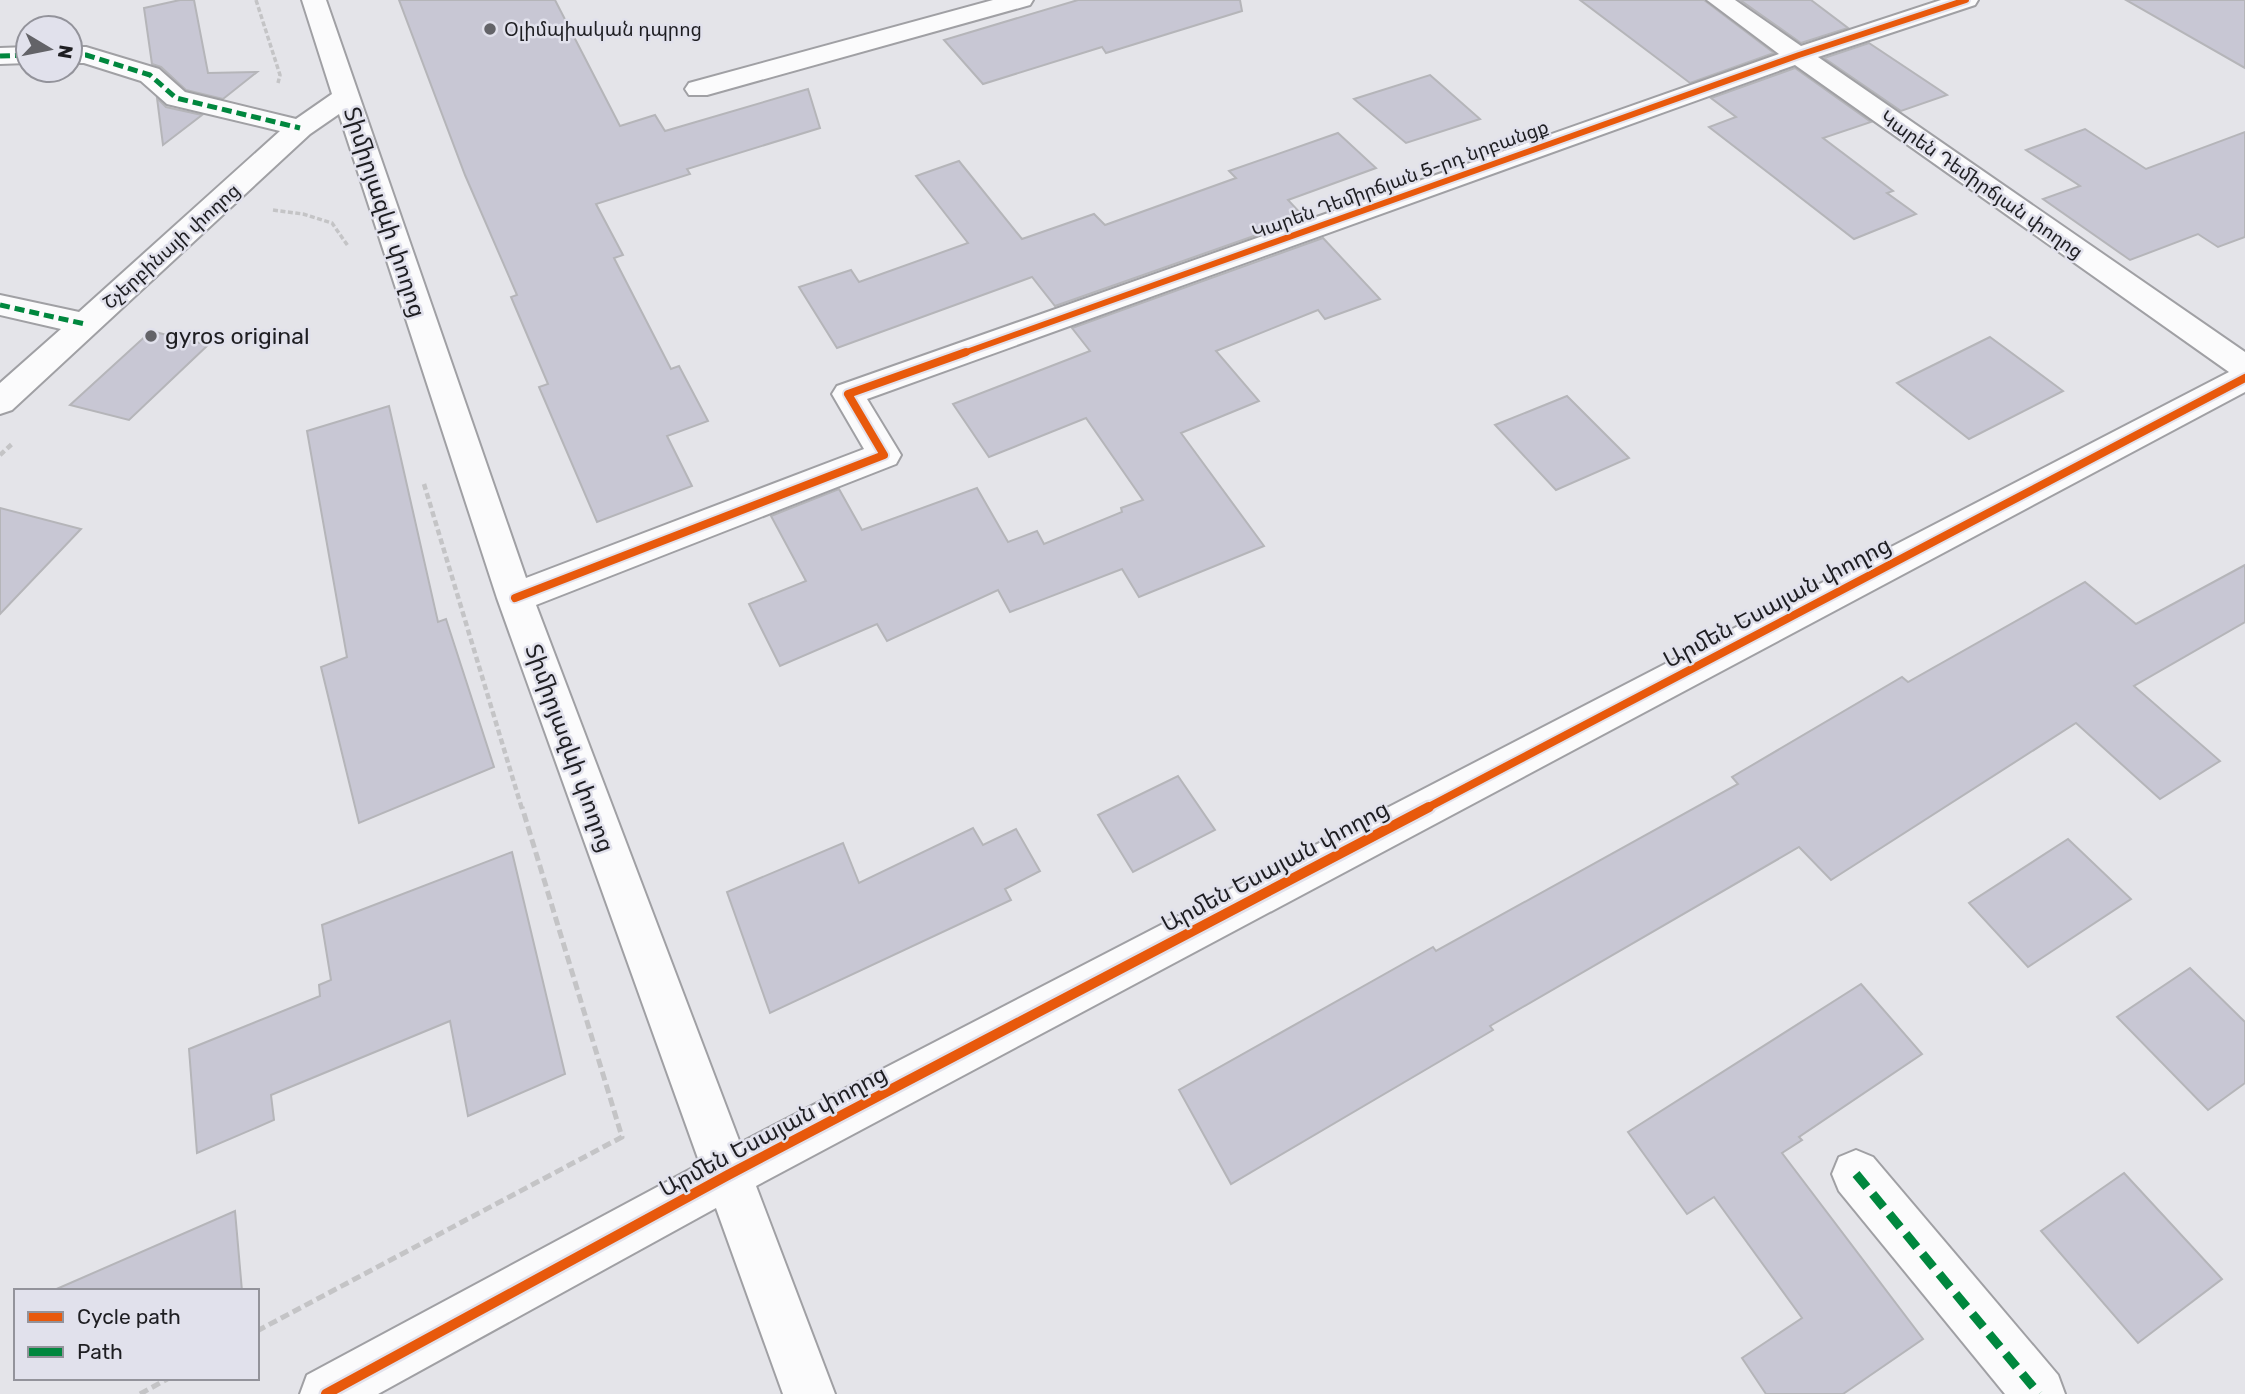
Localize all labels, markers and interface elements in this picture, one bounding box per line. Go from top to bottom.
north arrow [14,14,84,84]
place label: Օլիմպիական դպրոց [504,18,702,41]
marker: Օլիմպիական դպրոց [482,21,498,37]
text: N [53,43,78,61]
street label: Տիմիրյազևի փողոց [338,103,432,321]
street label: Կարեն Դեմիրճյան փողոց [1876,106,2087,263]
street label: Կարեն Դեմիրճյան 5-րդ նրբանցք [1249,115,1552,244]
street label: Շչերբինայի փողոց [98,179,245,314]
place label: gyros original [165,322,310,350]
marker: gyros original [143,328,159,344]
street label: Արմեն Եսայան փողոց [1658,530,1896,674]
street label: Տիմիրյազևի փողոց [519,640,621,856]
street label: Արմեն Եսայան փողոց [1156,794,1394,938]
street label: Արմեն Եսայան փողոց [654,1059,892,1203]
legend [14,1289,259,1380]
text: Cycle path [77,1304,181,1329]
text: Path [77,1339,123,1364]

